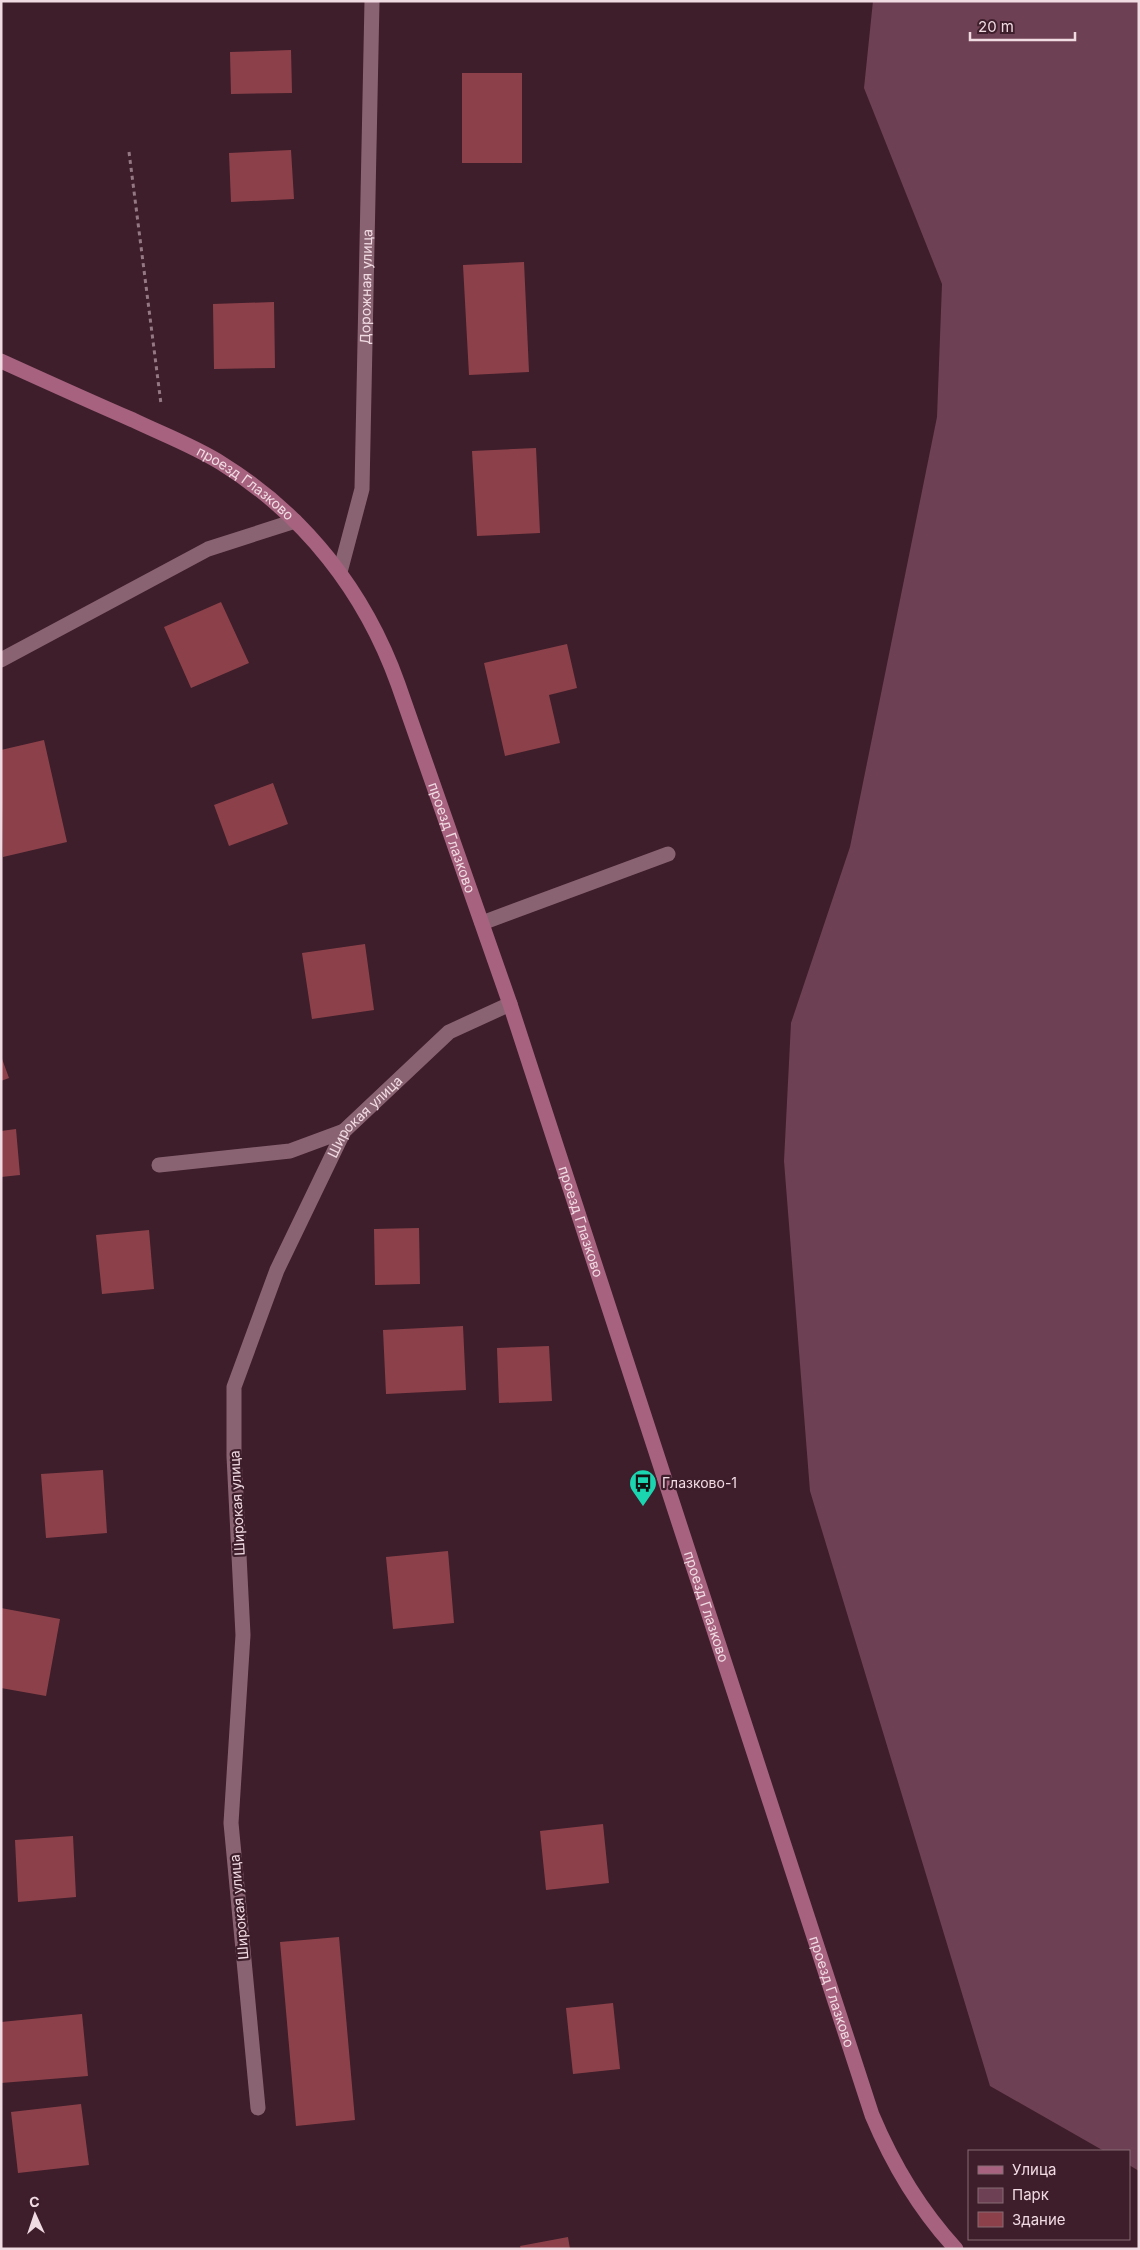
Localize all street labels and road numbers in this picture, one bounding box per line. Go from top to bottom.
street label: Дорожная улица [356,229,375,345]
street label: проезд Глазково [194,442,298,524]
street label: проезд Глазково [425,780,479,895]
street label: Широкая улица [323,1072,406,1160]
street label: проезд Глазково [555,1164,607,1279]
street label: Широкая улица [225,1450,248,1556]
street label: проезд Глазково [681,1549,733,1664]
street label: Широкая улица [225,1854,252,1960]
street label: проезд Глазково [806,1934,858,2049]

